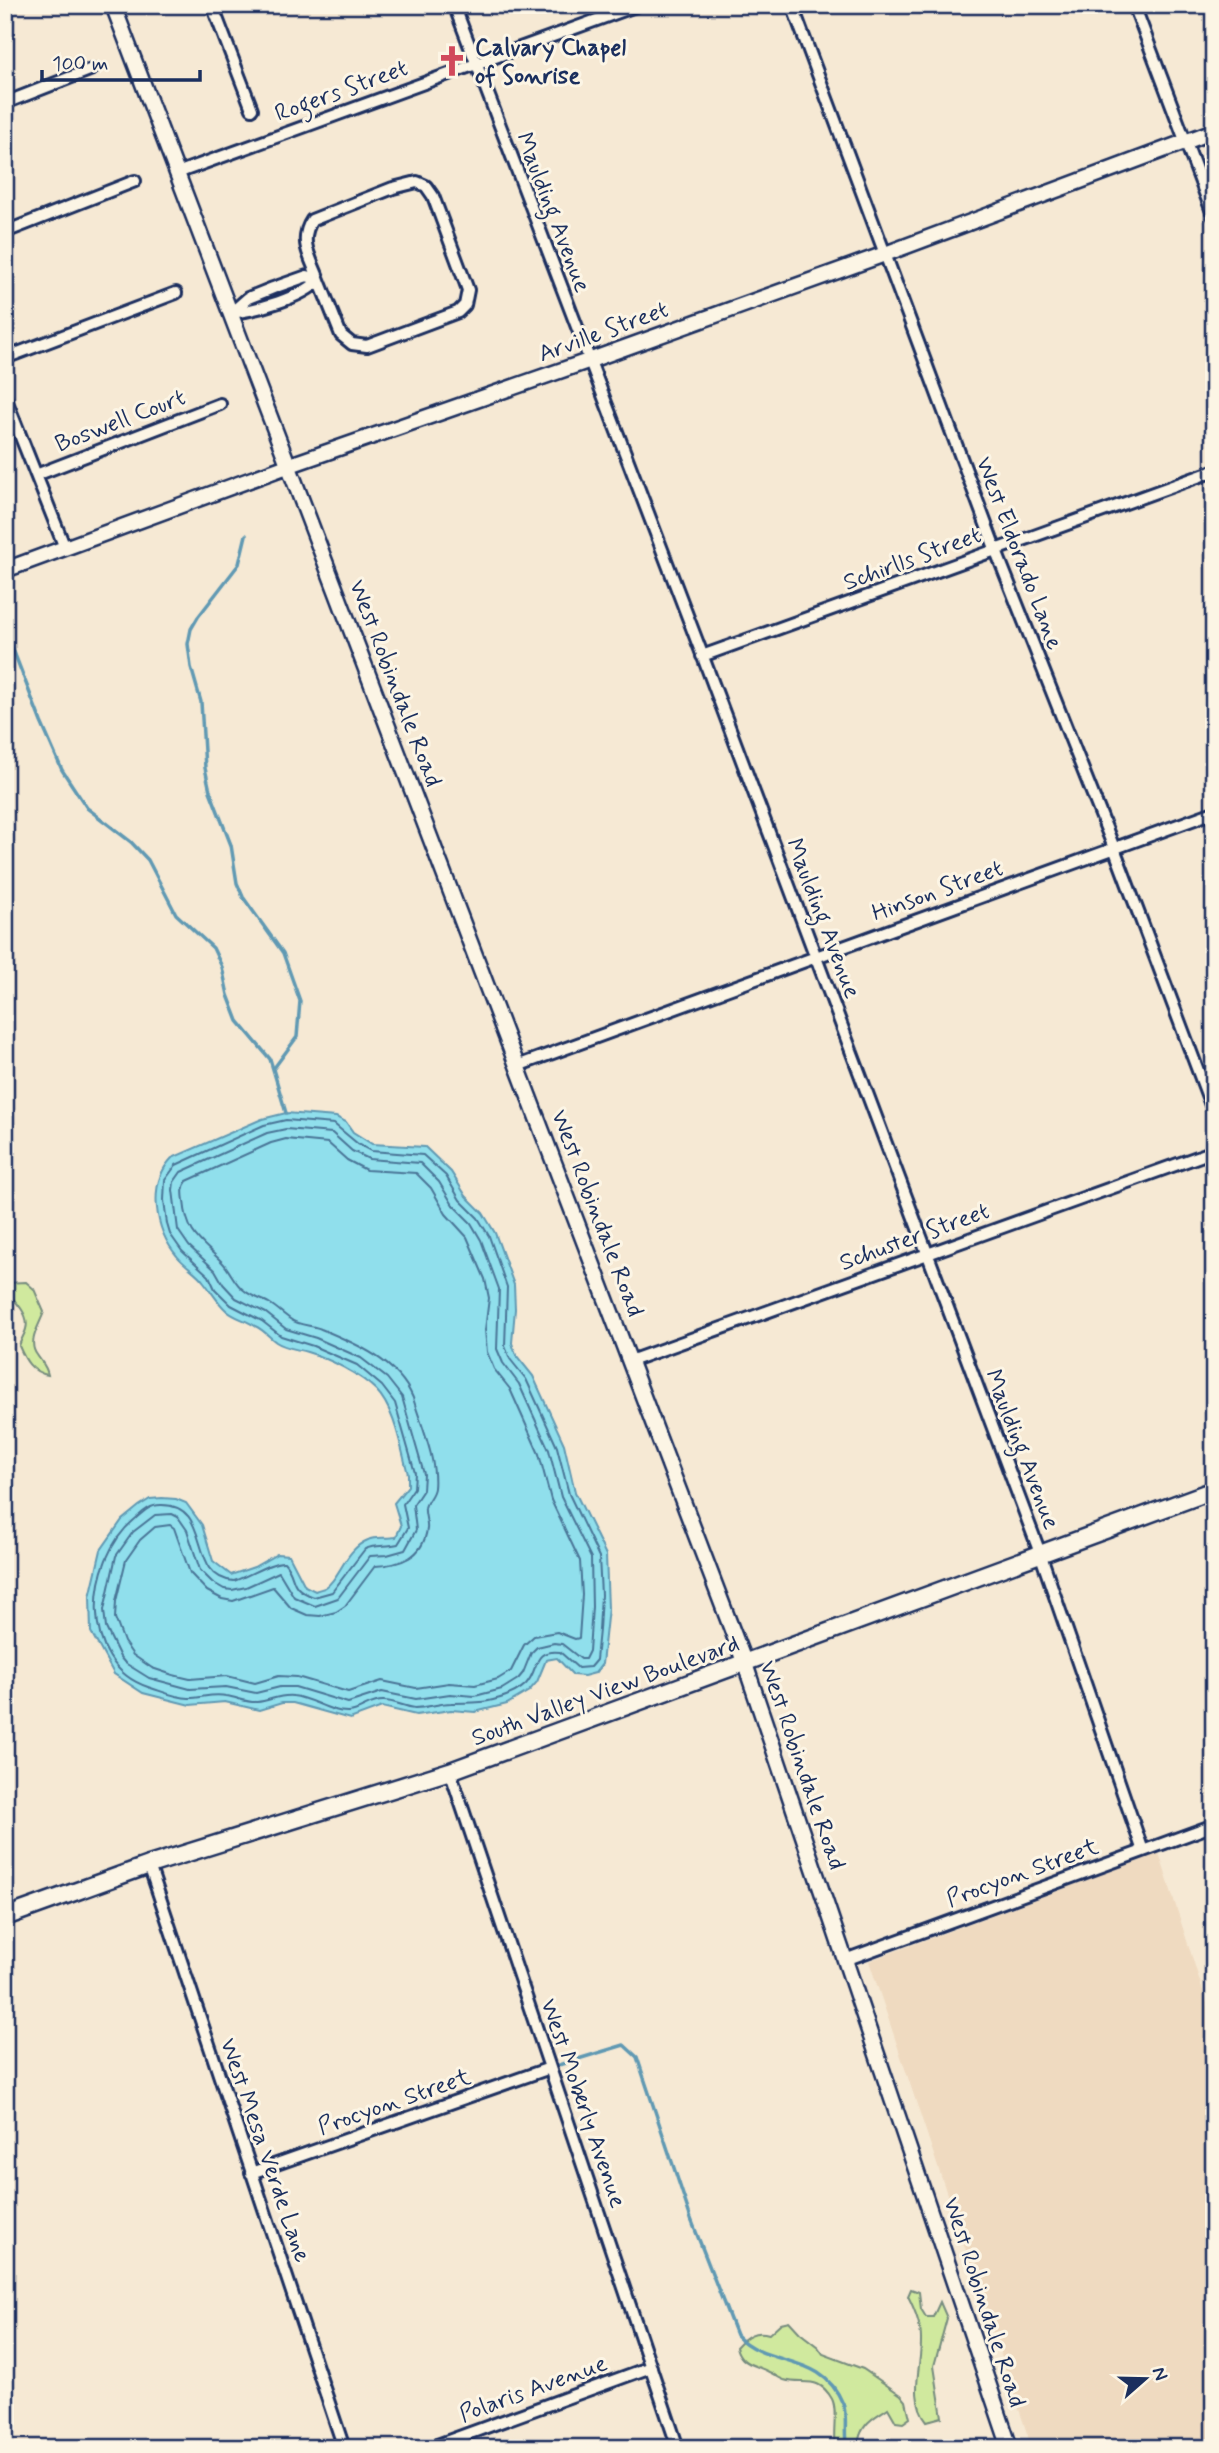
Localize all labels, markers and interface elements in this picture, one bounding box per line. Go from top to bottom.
place label: Calvary Chapel of Sonrise [475,33,626,92]
scale bar [42,38,200,82]
church icon: Calvary Chapel of Sonrise [435,44,469,78]
text: 100 m [52,50,108,78]
street label: Rogers Street [271,53,413,133]
street label: Maulding Avenue [505,128,597,298]
street label: Arville Street [534,295,673,370]
street label: Boswell Court [51,382,190,460]
street label: West Eldorado Lane [968,453,1070,654]
street label: Schirlls Street [839,520,986,599]
street label: West Robindale Road [341,576,448,791]
street label: Maulding Avenue [775,834,867,1004]
street label: Hinson Street [868,853,1007,929]
street label: West Robindale Road [543,1106,650,1321]
street label: Schuster Street [835,1196,994,1279]
street label: Maulding Avenue [974,1365,1066,1535]
street label: South Valley View Boulevard [467,1628,744,1754]
street label: West Robindale Road [751,1657,852,1874]
street label: Procyon Street [942,1832,1103,1915]
street label: West Moberly Avenue [532,1995,633,2212]
street label: West Mesa Verde Lane [212,2034,317,2267]
street label: Procyon Street [314,2062,475,2143]
street label: West Robindale Road [935,2193,1032,2411]
north arrow [1110,2344,1180,2414]
street label: Polaris Avenue [455,2348,612,2430]
text: N [1146,2363,1173,2384]

